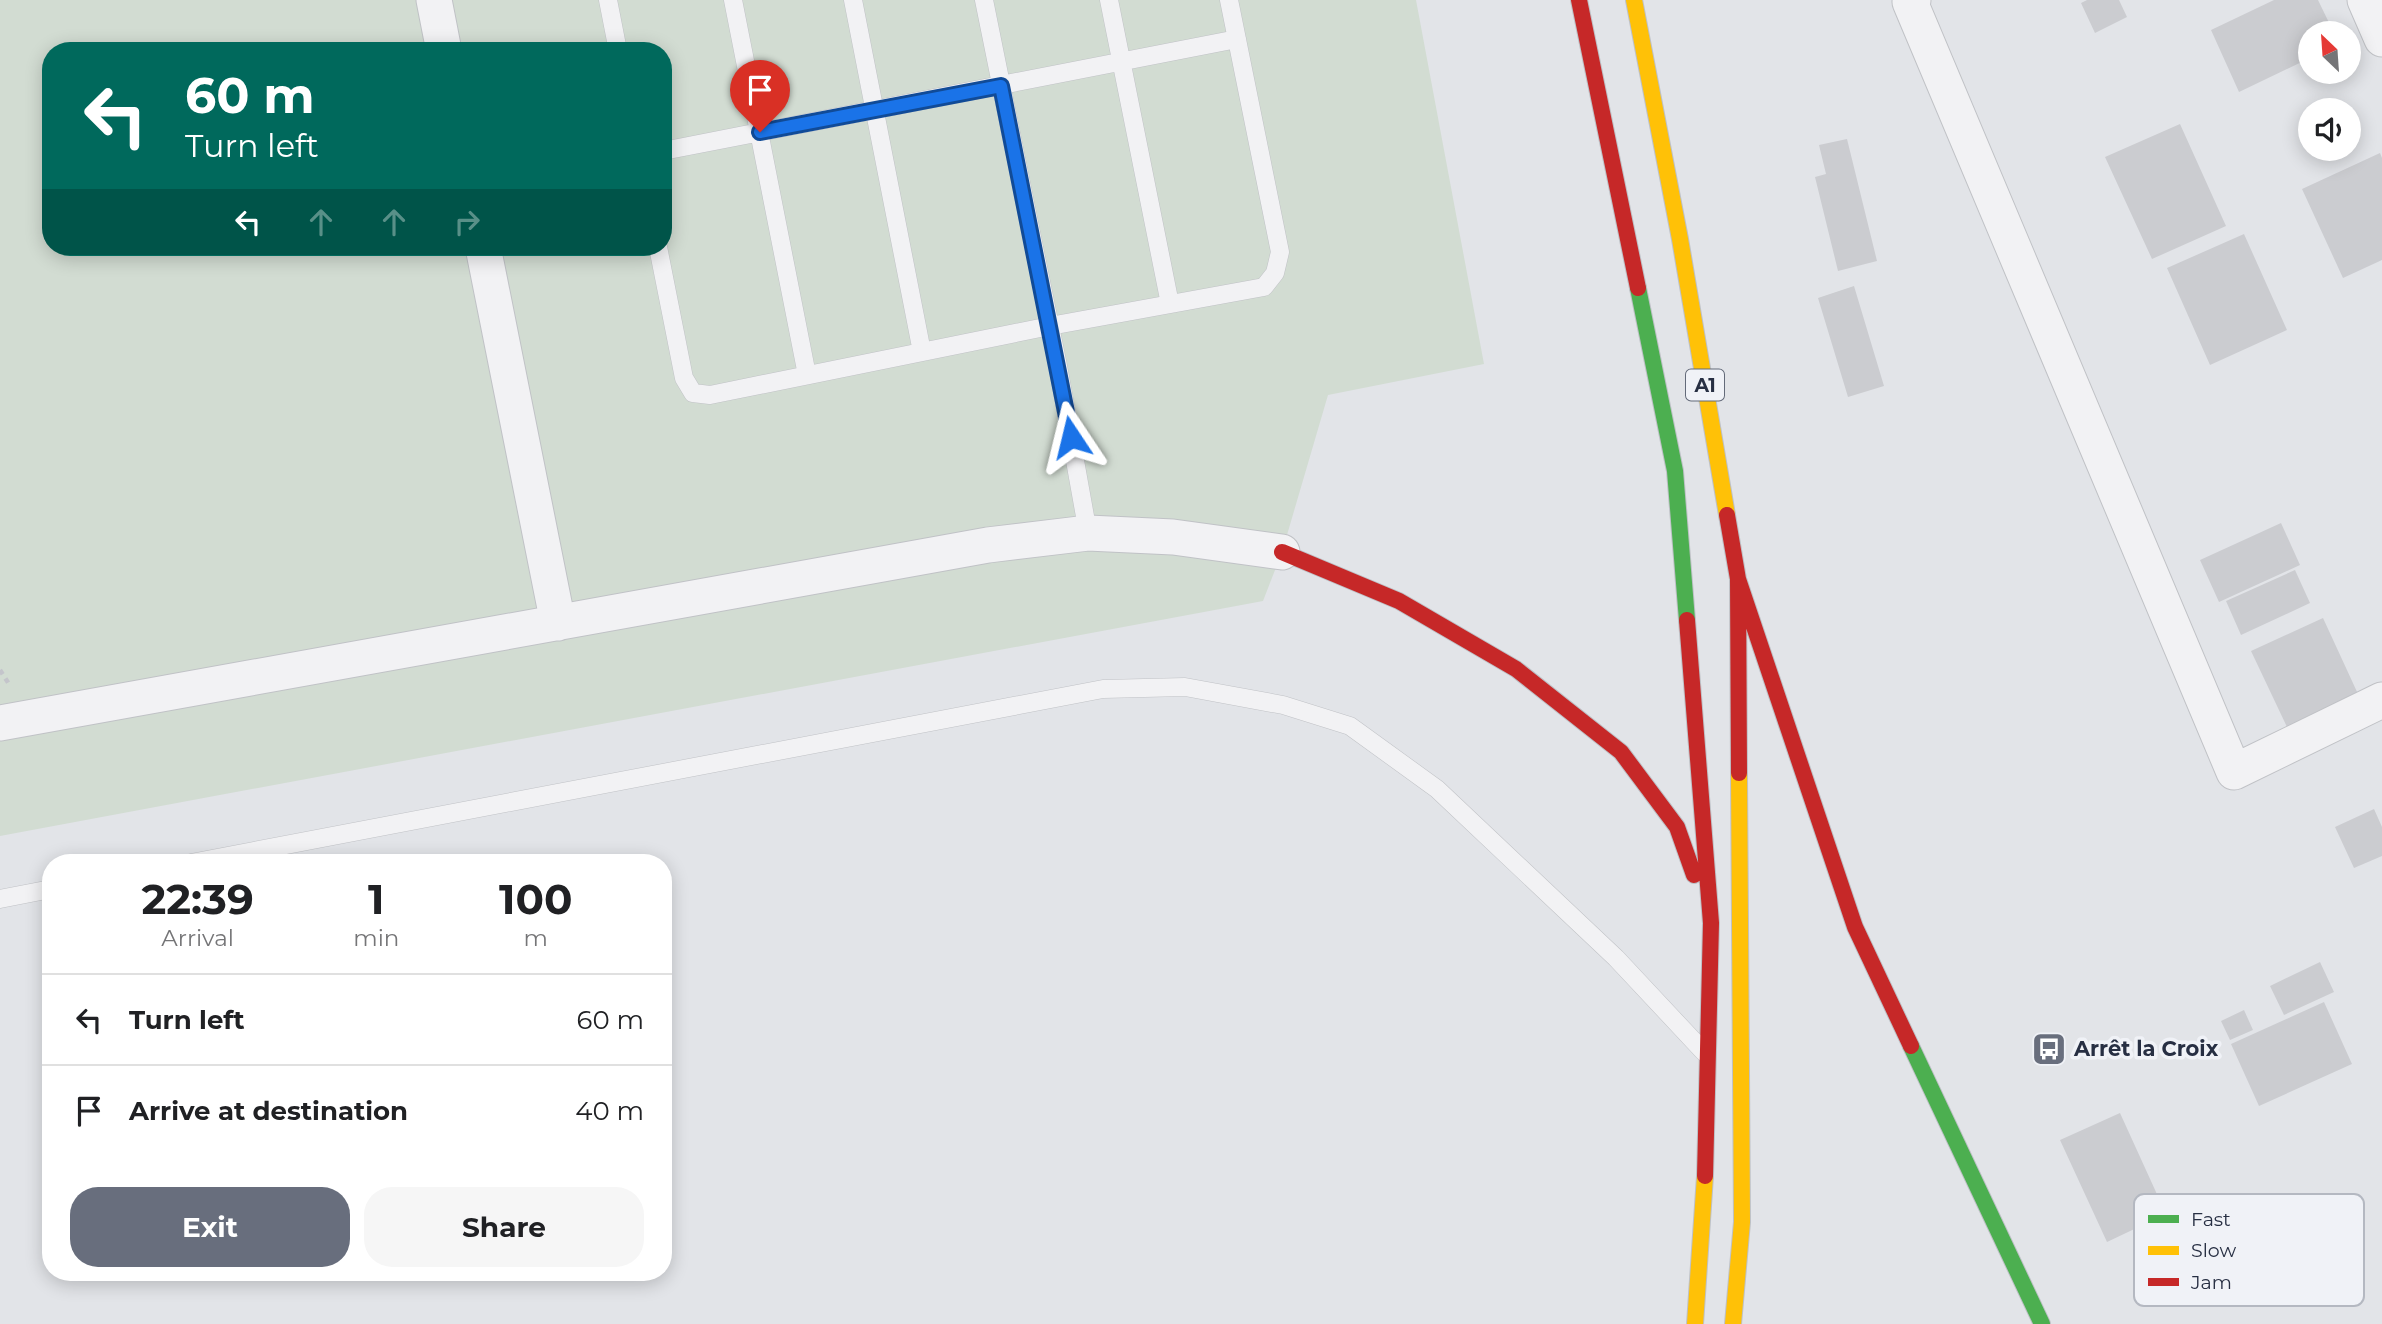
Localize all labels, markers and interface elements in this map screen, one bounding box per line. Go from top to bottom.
north arrow [2298,21,2361,84]
map controls [2298,21,2361,161]
pin [730,60,790,132]
text: 60 m [185,66,315,125]
icon: left [70,70,161,161]
icon: arrive [741,71,779,109]
button: sound [2298,98,2361,161]
text: Turn left [185,126,319,165]
icon: left [229,203,267,241]
icon: ahead [302,203,340,241]
icon: ahead [375,203,413,241]
icon: right [448,203,486,241]
road number: A1 [1686,370,1724,400]
position arrow [1034,400,1108,474]
text: 22:39 [142,873,254,925]
text: 1 [368,873,385,925]
text: 100 [499,873,572,925]
text: Arrival [161,924,234,952]
text: min [353,924,399,952]
text: m [523,924,548,952]
icon: left [70,1001,108,1039]
text: Turn left [129,1004,245,1036]
text: 60 m [577,1004,644,1036]
bus stop icon: Arrêt la Croix [2030,1030,2068,1068]
place label: Arrêt la Croix [2073,1036,2219,1061]
icon: arrive [70,1092,108,1130]
text: Arrive at destination [129,1095,408,1127]
text: 40 m [575,1095,644,1127]
button: Exit [70,1187,350,1267]
button: Share [364,1187,644,1267]
legend [2134,1194,2364,1306]
text: Fast [2191,1208,2231,1231]
text: Slow [2191,1239,2236,1262]
text: Jam [2190,1271,2232,1294]

